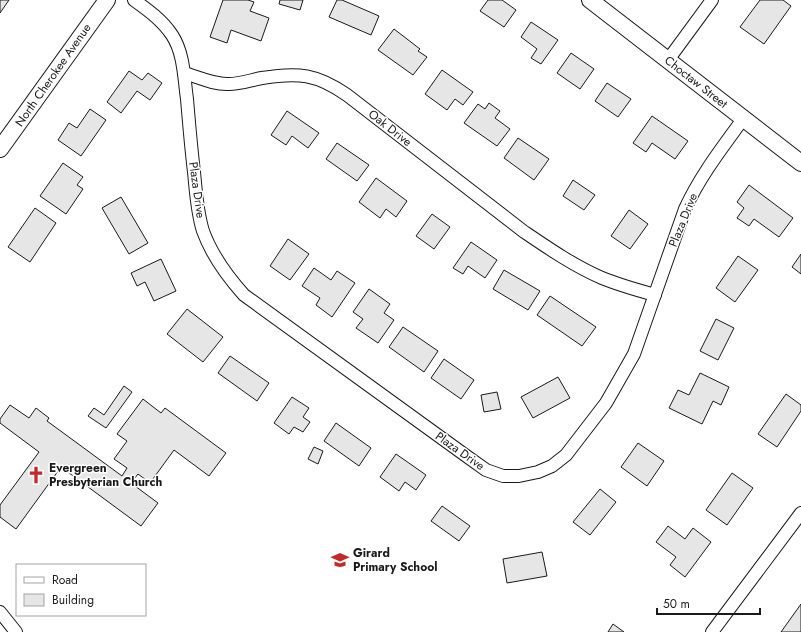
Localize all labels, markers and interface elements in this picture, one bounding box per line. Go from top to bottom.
street label: North Cherokee Avenue [11,20,95,130]
street label: Choctaw Street [661,52,731,112]
street label: Oak Drive [364,105,416,151]
street label: Plaza Drive [184,161,210,219]
street label: Plaza Drive [664,190,702,250]
street label: Plaza Drive [432,427,488,475]
place label: Evergreen Presbyterian Church [49,459,163,491]
church icon: Evergreen Presbyterian Church [26,465,46,485]
place label: Girard Primary School [353,544,438,576]
school or university icon: Girard Primary School [330,550,350,570]
legend [16,564,146,616]
text: Road [52,571,78,589]
scale bar [657,590,760,616]
text: Building [52,591,94,609]
text: 50 m [663,595,690,613]

